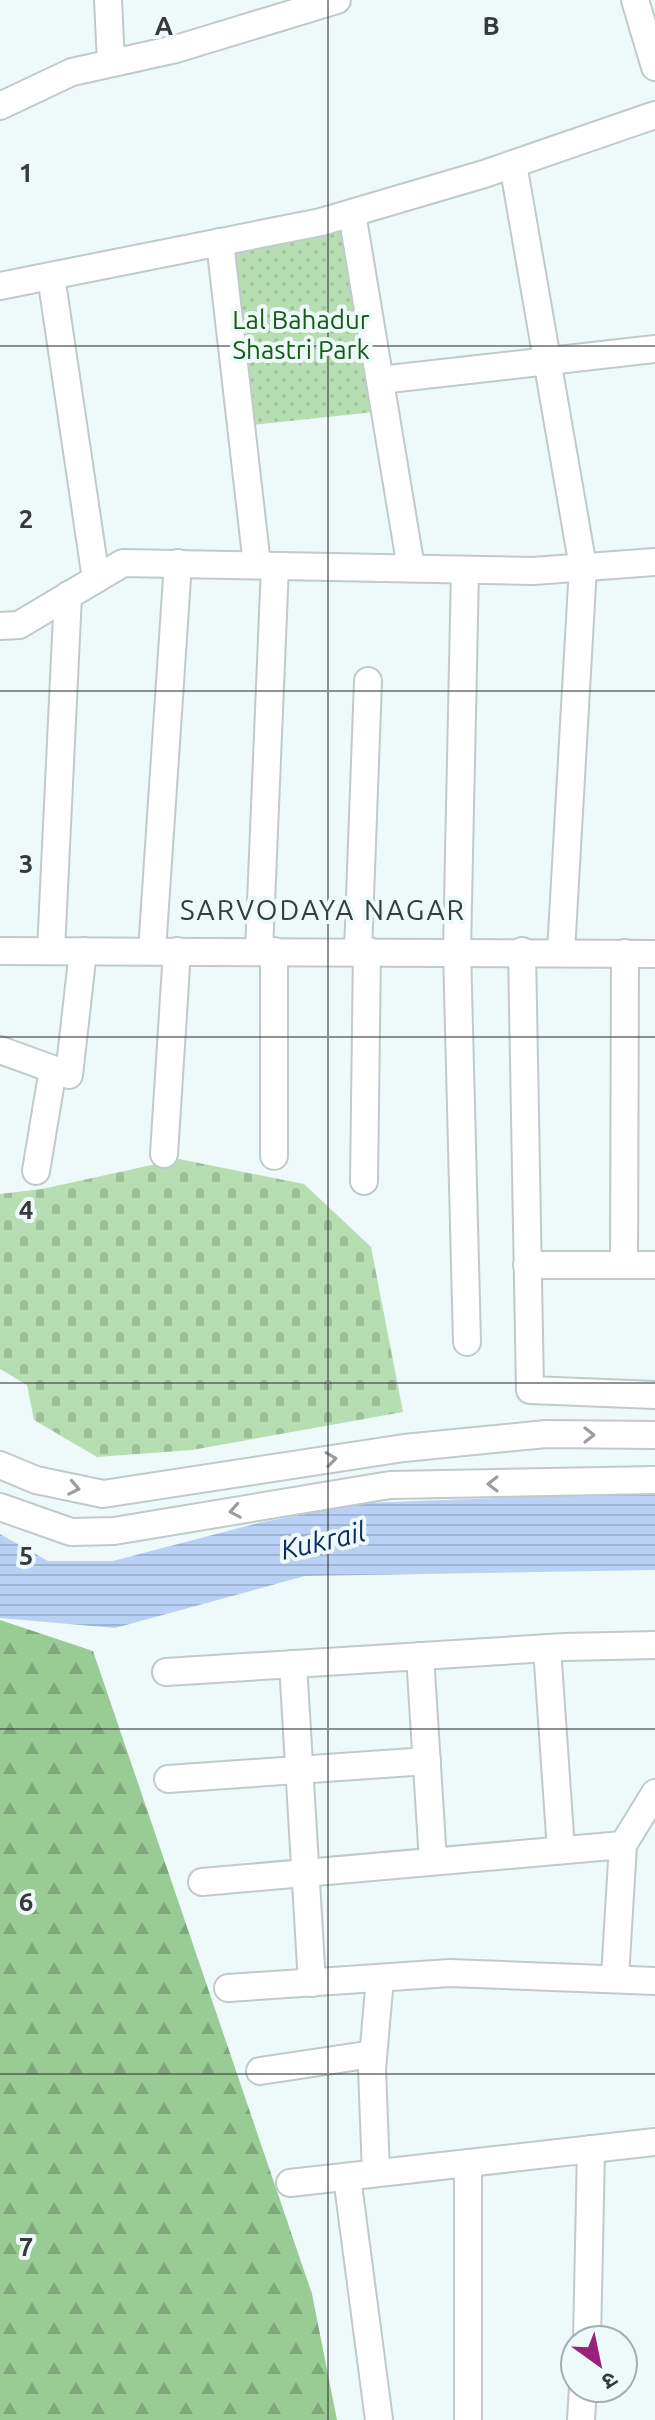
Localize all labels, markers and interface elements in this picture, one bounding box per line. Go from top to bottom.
text: A [155,11,174,40]
text: B [482,11,500,40]
text: 1 [19,158,33,187]
park label: Lal Bahadur Shastri Park [232,305,370,364]
text: 2 [19,504,33,533]
text: 3 [19,849,33,878]
district label: SARVODAYA NAGAR [180,894,466,925]
text: 4 [19,1195,33,1224]
one-way arrow [583,1426,596,1443]
one-way arrow [324,1451,338,1468]
one-way arrow [486,1475,499,1493]
one-way arrow [67,1479,80,1496]
one-way arrow [228,1502,242,1519]
water label: Kukrail [277,1515,369,1565]
text: 5 [19,1541,33,1570]
text: 6 [19,1887,33,1916]
text: 7 [19,2232,33,2261]
north arrow [559,2324,639,2404]
text: उ [597,2367,622,2396]

